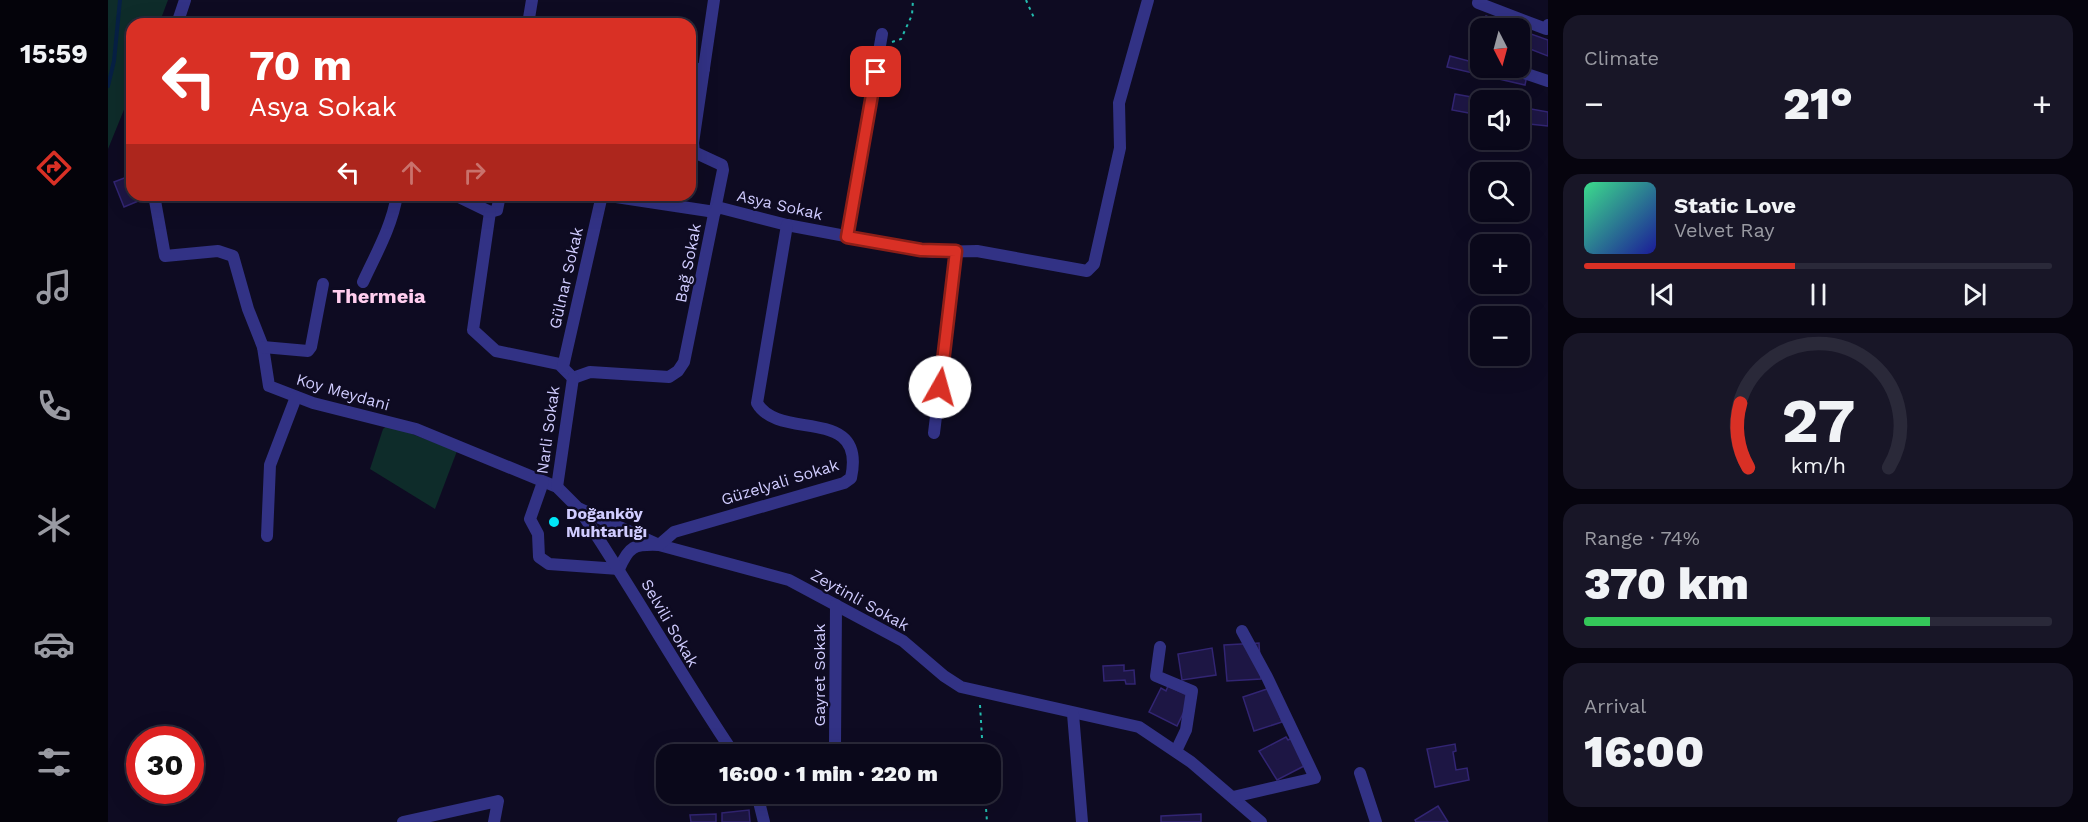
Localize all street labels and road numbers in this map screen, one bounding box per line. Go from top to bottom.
street label: Asya Sokak [735,186,825,224]
street label: Bağ Sokak [671,222,705,304]
street label: Gülnar Sokak [545,225,587,331]
street label: Koy Meydani [294,370,392,414]
street label: Narli Sokak [532,385,564,475]
street label: Güzelyali Sokak [719,455,841,509]
street label: Zeytinli Sokak [808,565,912,635]
street label: Selvili Sokak [637,576,703,670]
street label: Gayret Sokak [810,624,829,726]

